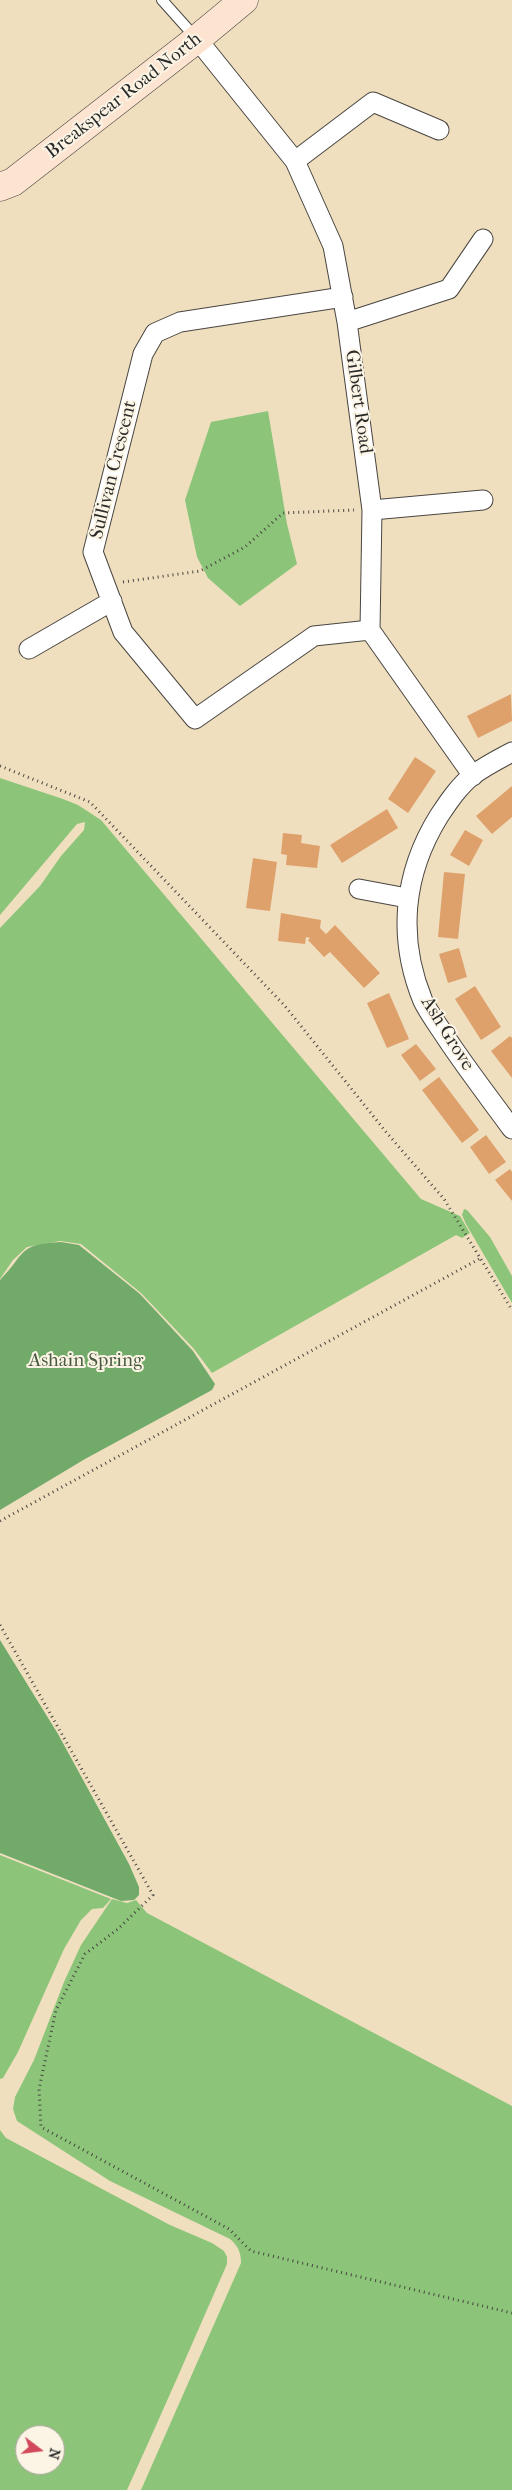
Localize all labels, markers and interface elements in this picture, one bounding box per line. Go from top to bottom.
street label: Breakspear Road North [42,28,206,164]
street label: Gilbert Road [339,348,377,456]
street label: Sullivan Crescent [86,398,142,542]
street label: Ash Grove [415,993,479,1075]
park label: Ashain Spring [29,1350,143,1372]
north arrow [15,2425,65,2475]
text: N [44,2446,64,2461]

